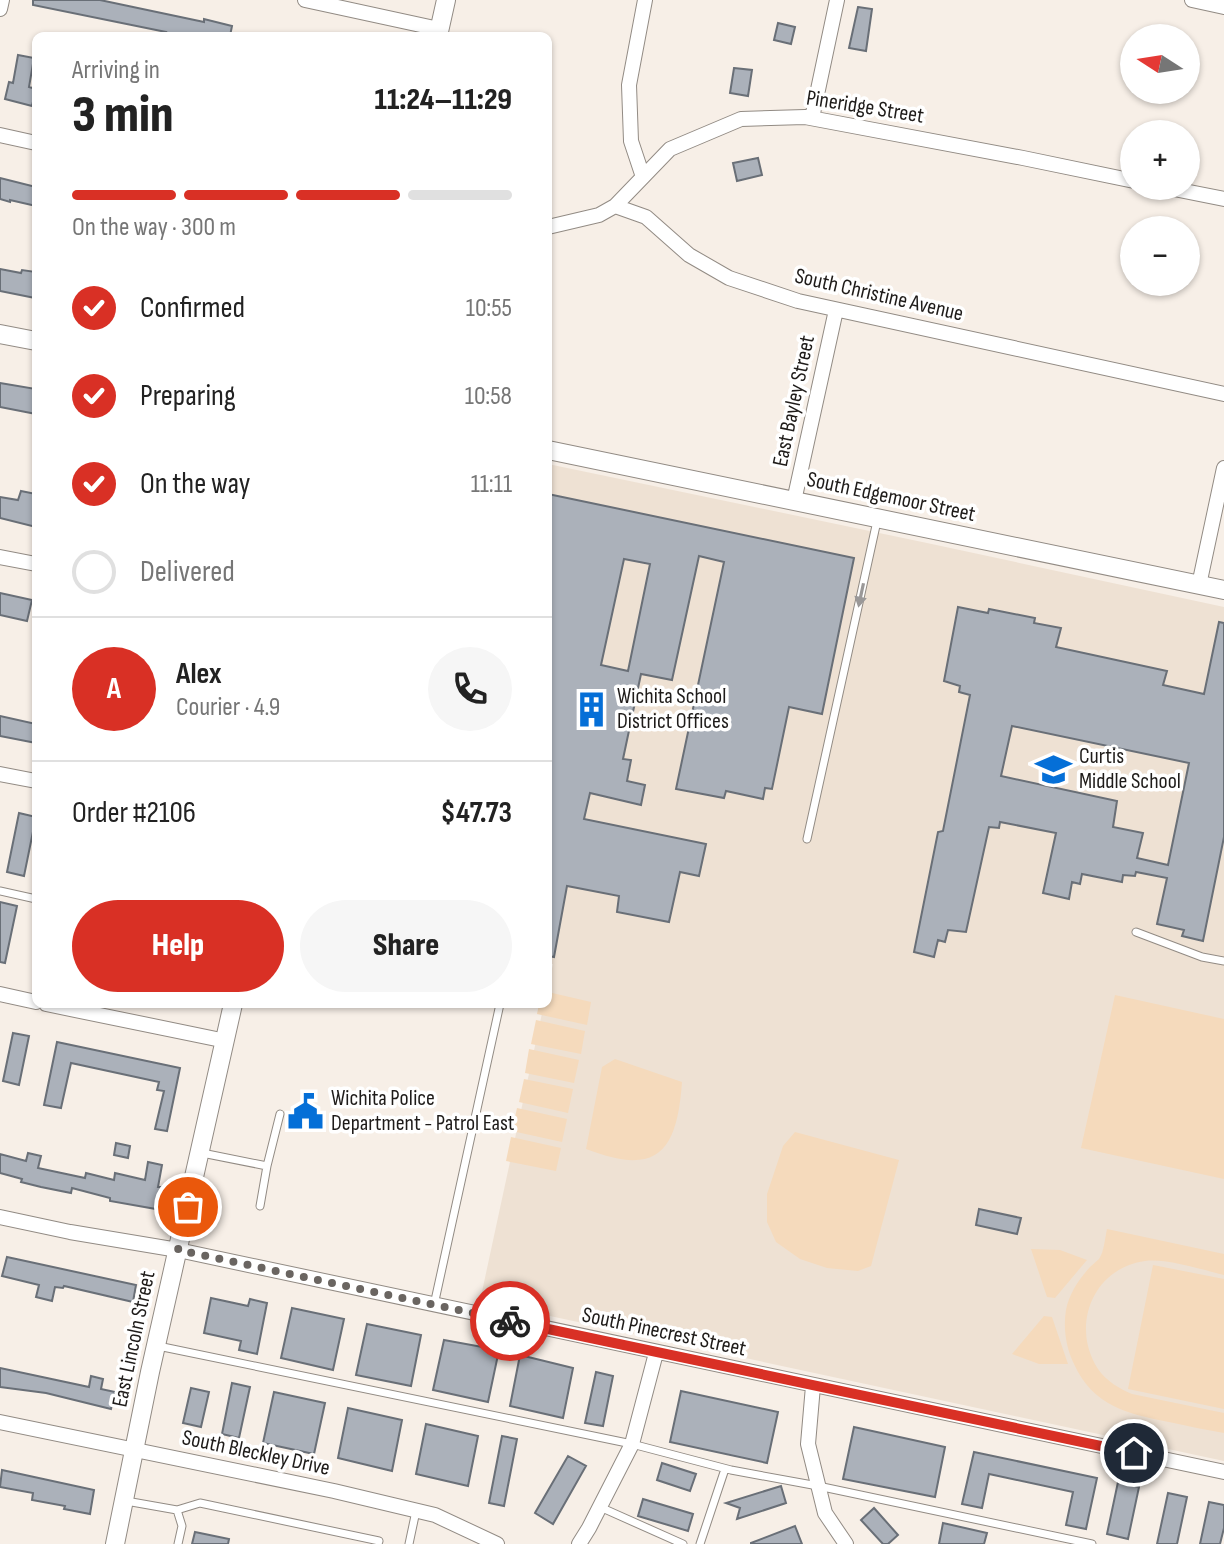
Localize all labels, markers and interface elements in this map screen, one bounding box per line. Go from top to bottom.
north arrow [1120,24,1200,104]
map controls [1120,24,1200,296]
text: Arriving in [72,55,160,86]
text: 11:24–11:29 [375,82,512,118]
text: 3 min [72,84,174,147]
street label: Pineridge Street [804,84,926,130]
button: + [1120,120,1200,200]
text: On the way · 300 m [72,212,236,243]
button: − [1120,216,1200,296]
street label: South Christine Avenue [792,262,966,328]
icon: check [72,286,116,330]
text: Confirmed [140,290,245,326]
text: 10:55 [466,293,512,324]
street label: East Bayley Street [767,333,821,469]
icon: check [72,374,116,418]
text: Preparing [140,378,236,414]
text: 10:58 [465,381,512,412]
icon: check [72,462,116,506]
text: On the way [140,466,250,502]
street label: South Edgemoor Street [804,466,978,528]
text: 11:11 [471,469,512,500]
text: Delivered [140,554,235,590]
one-way arrow [854,583,867,608]
button: phone [428,647,512,731]
text: Alex [176,656,222,692]
text: A [107,671,121,707]
place label: Wichita School District Offices [617,683,729,735]
building icon: Wichita School District Offices [572,690,610,728]
text: Courier · 4.9 [176,692,280,723]
place label: Curtis Middle School [1079,743,1181,795]
school or university icon: Curtis Middle School [1034,750,1072,788]
text: Order #2106 [72,795,196,831]
text: $47.73 [441,795,512,831]
button: Help [72,900,284,992]
button: Share [300,900,512,992]
place label: Wichita Police Department - Patrol East [331,1085,515,1137]
public building icon: Wichita Police Department - Patrol East [286,1092,324,1130]
pin [154,1173,222,1241]
icon: bag [166,1185,210,1229]
street label: East Lincoln Street [106,1268,162,1409]
courier [470,1281,550,1361]
icon: bike [488,1299,532,1343]
street label: South Pinecrest Street [580,1301,749,1363]
pin [1100,1419,1168,1487]
street label: South Bleckley Drive [180,1424,332,1482]
icon: home [1112,1431,1156,1475]

